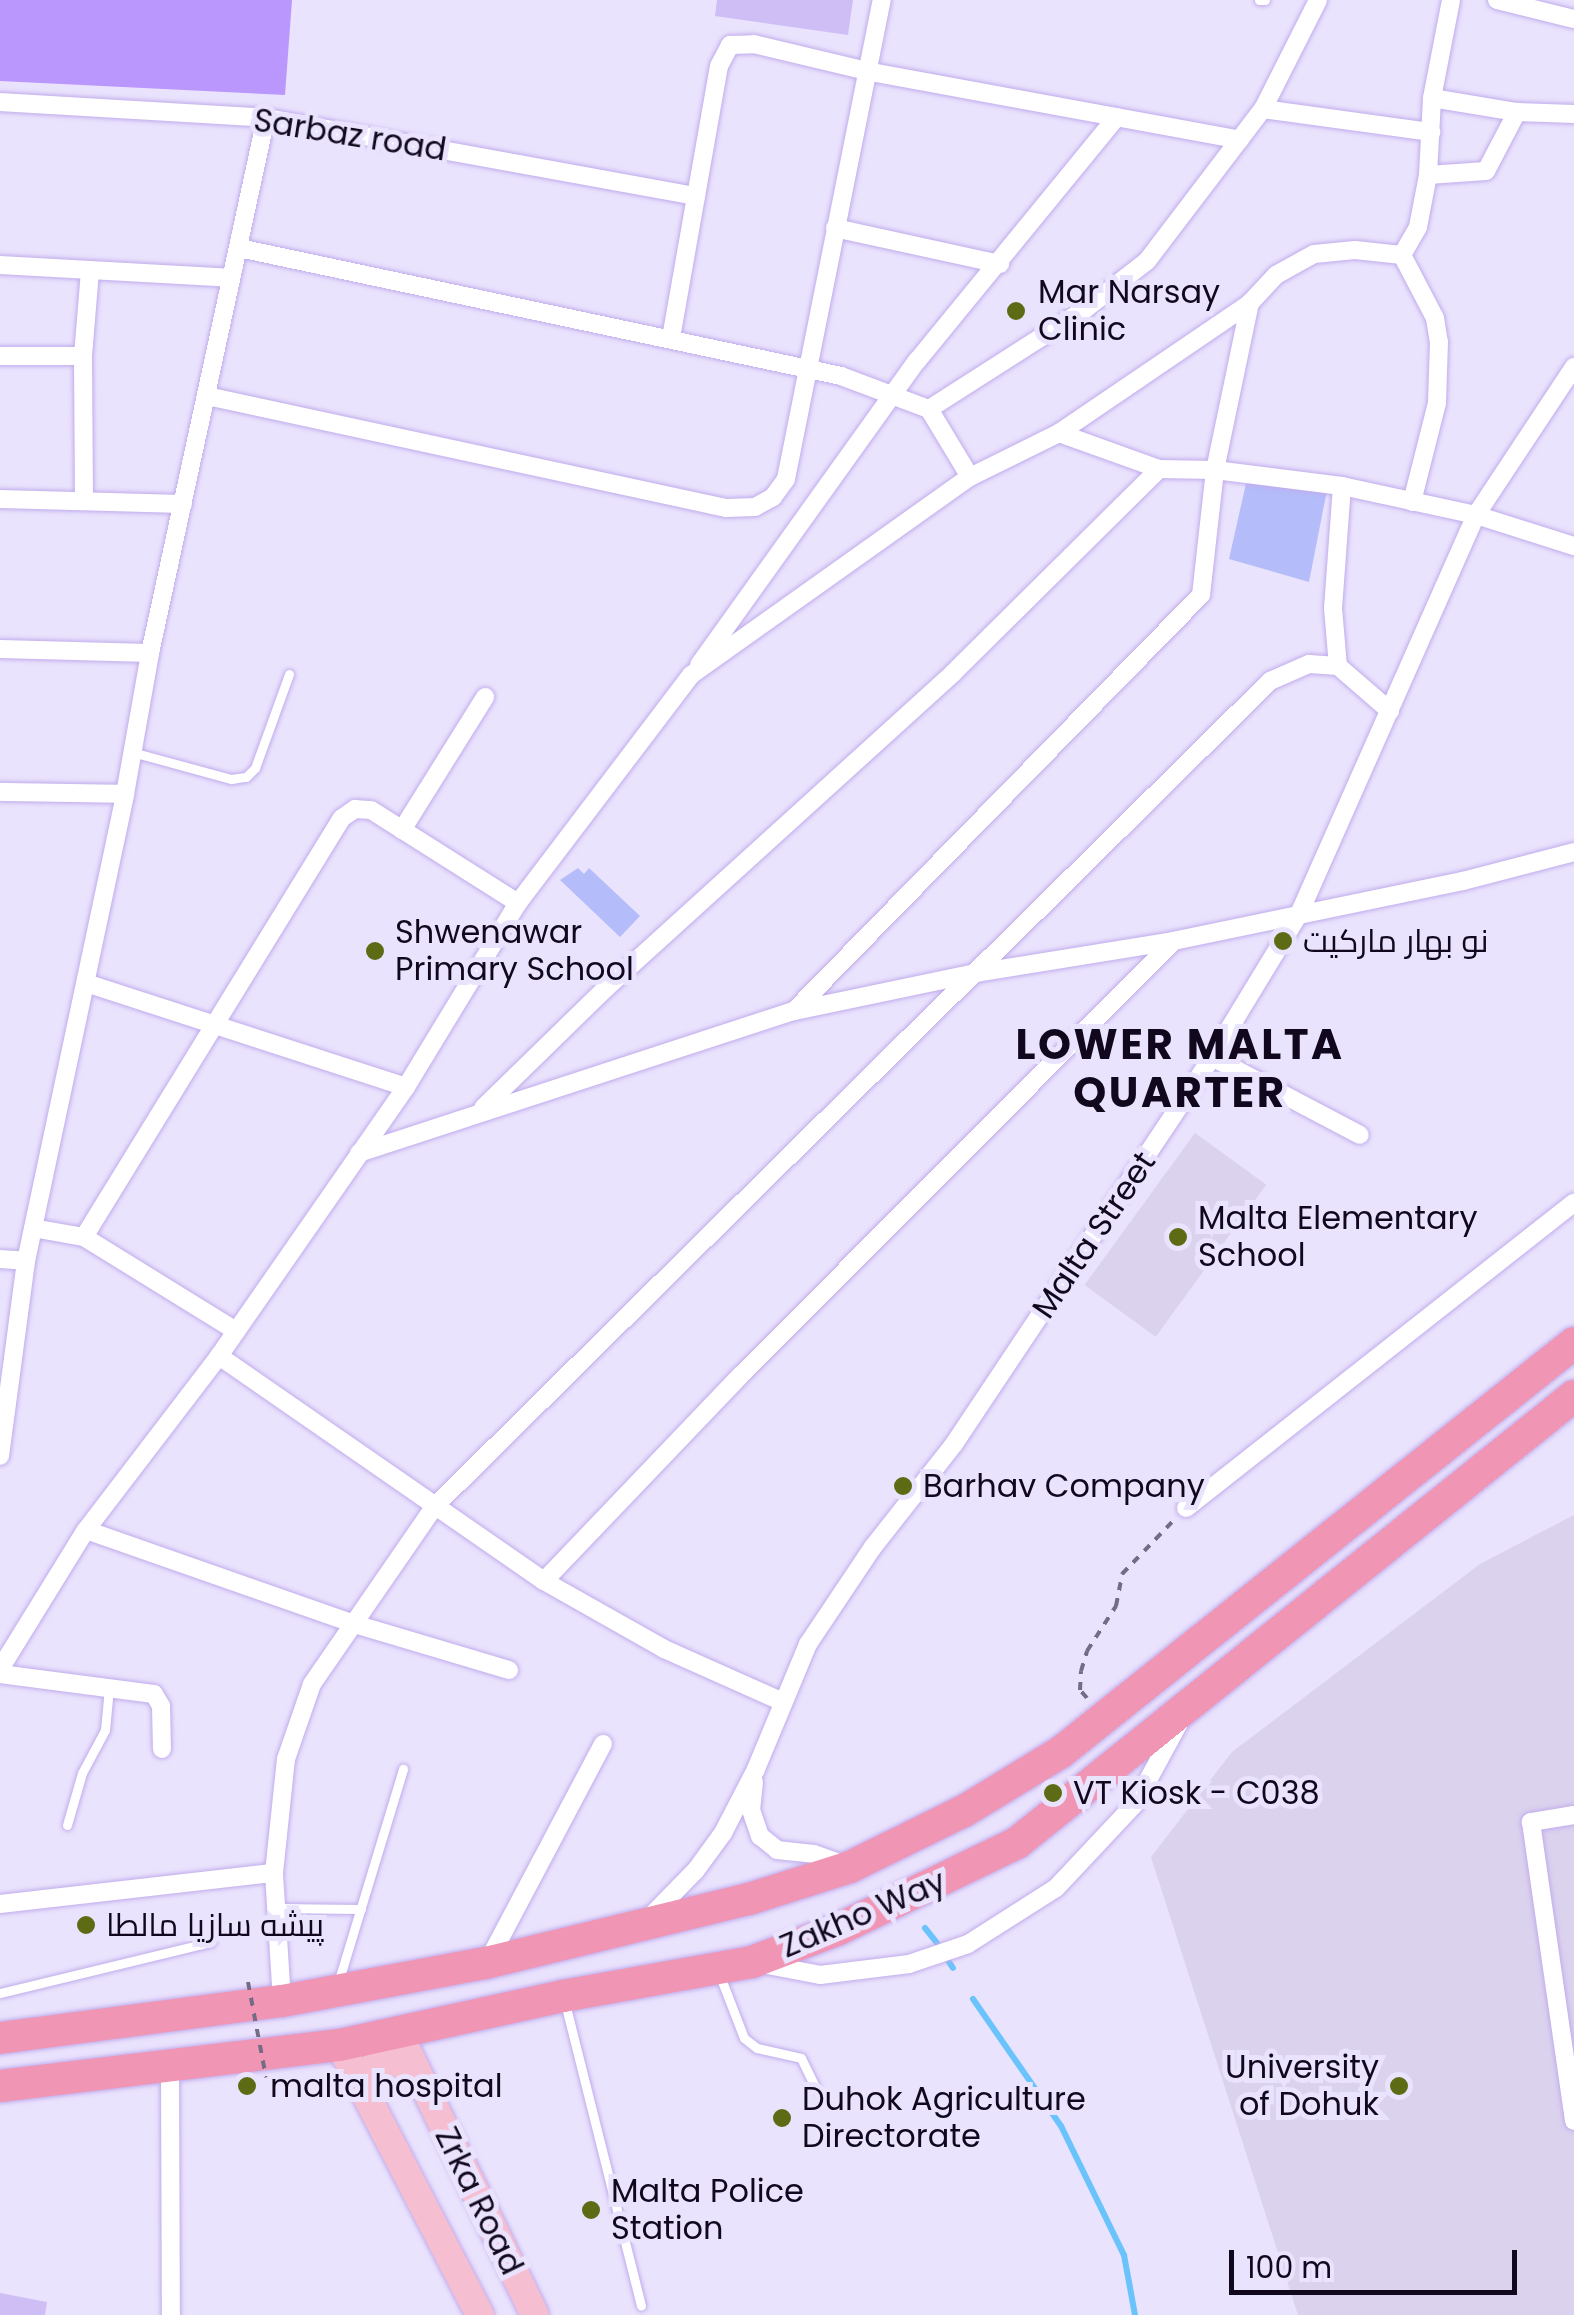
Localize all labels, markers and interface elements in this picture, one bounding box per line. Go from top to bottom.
street label: Sarbaz road [251,101,449,169]
place label: Mar Narsay Clinic [1038,274,1220,349]
marker: Mar Narsay Clinic [1003,298,1029,324]
place label: Shwenawar Primary School [395,914,634,989]
place label: نو بهار ماركيت [1303,922,1489,960]
marker: نو بهار ماركيت [1272,930,1294,952]
marker: Shwenawar Primary School [364,940,386,962]
district label: LOWER MALTA QUARTER [1015,1020,1345,1118]
street label: Malta Street [1024,1144,1164,1326]
place label: Malta Elementary School [1198,1200,1478,1275]
marker: Malta Elementary School [1167,1226,1189,1248]
place label: Barhav Company [923,1467,1205,1505]
marker: Barhav Company [892,1475,914,1497]
place label: VT Kiosk - C038 [1073,1774,1320,1812]
marker: VT Kiosk - C038 [1042,1782,1064,1804]
street label: Zakho Way [775,1862,951,1966]
place label: پيشه سازيا مالطا [106,1906,324,1944]
marker: پيشه سازيا مالطا [75,1914,97,1936]
place label: University of Dohuk [1225,2049,1379,2124]
place label: malta hospital [270,2067,503,2105]
marker: malta hospital [234,2073,260,2099]
marker: University of Dohuk [1388,2075,1410,2097]
place label: Duhok Agriculture Directorate [802,2081,1086,2156]
marker: Duhok Agriculture Directorate [771,2107,793,2129]
street label: Zrka Road [427,2121,531,2281]
place label: Malta Police Station [611,2173,804,2248]
marker: Malta Police Station [580,2199,602,2221]
scale bar [1234,2230,1522,2292]
text: 100 m [1246,2246,1332,2289]

